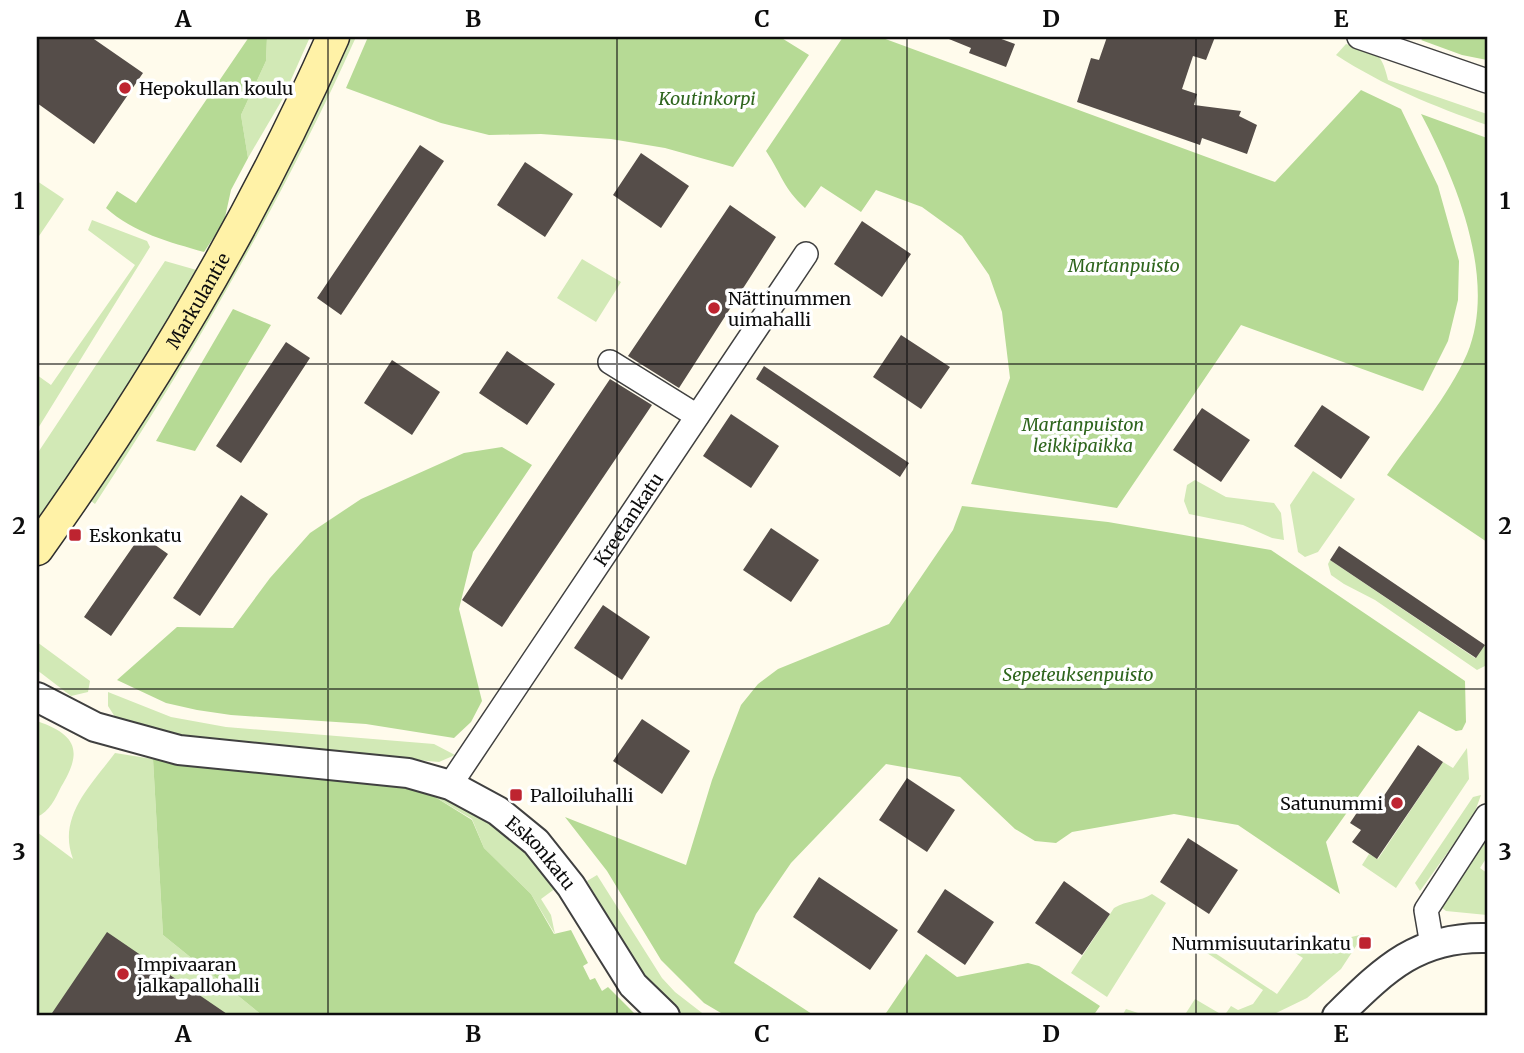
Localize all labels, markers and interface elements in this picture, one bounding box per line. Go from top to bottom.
text: A [174,4,192,33]
text: B [465,4,481,33]
text: C [754,4,770,33]
text: D [1042,4,1060,33]
text: E [1333,4,1349,33]
place label: Hepokullan koulu [139,77,293,100]
marker: Hepokullan koulu [117,80,133,96]
park label: Koutinkorpi [657,87,756,110]
text: 1 [14,186,25,215]
text: 1 [1500,186,1511,215]
street label: Markulantie [161,249,235,353]
park label: Martanpuisto [1067,254,1180,277]
place label: Nättinummen uimahalli [728,287,851,331]
marker: Nättinummen uimahalli [706,300,722,316]
park label: Martanpuiston leikkipaikka [1021,413,1144,457]
street label: Kreetankatu [589,468,668,570]
text: 2 [12,511,26,540]
text: 2 [1498,511,1512,540]
place label: Eskonkatu [89,524,182,547]
marker: Eskonkatu [67,527,83,543]
park label: Sepeteuksenpuisto [1002,663,1154,686]
place label: Palloiluhalli [530,784,634,807]
marker: Palloiluhalli [508,787,524,803]
place label: Satunummi [1280,792,1383,815]
marker: Satunummi [1389,795,1405,811]
street label: Eskonkatu [501,811,581,894]
text: 3 [12,837,26,866]
text: 3 [1498,837,1512,866]
place label: Nummisuutarinkatu [1172,932,1351,955]
marker: Nummisuutarinkatu [1357,935,1373,951]
place label: Impivaaran jalkapallohalli [136,953,260,997]
marker: Impivaaran jalkapallohalli [115,966,131,982]
text: A [174,1019,192,1048]
text: B [465,1019,481,1048]
text: C [754,1019,770,1048]
text: D [1042,1019,1060,1048]
text: E [1333,1019,1349,1048]

